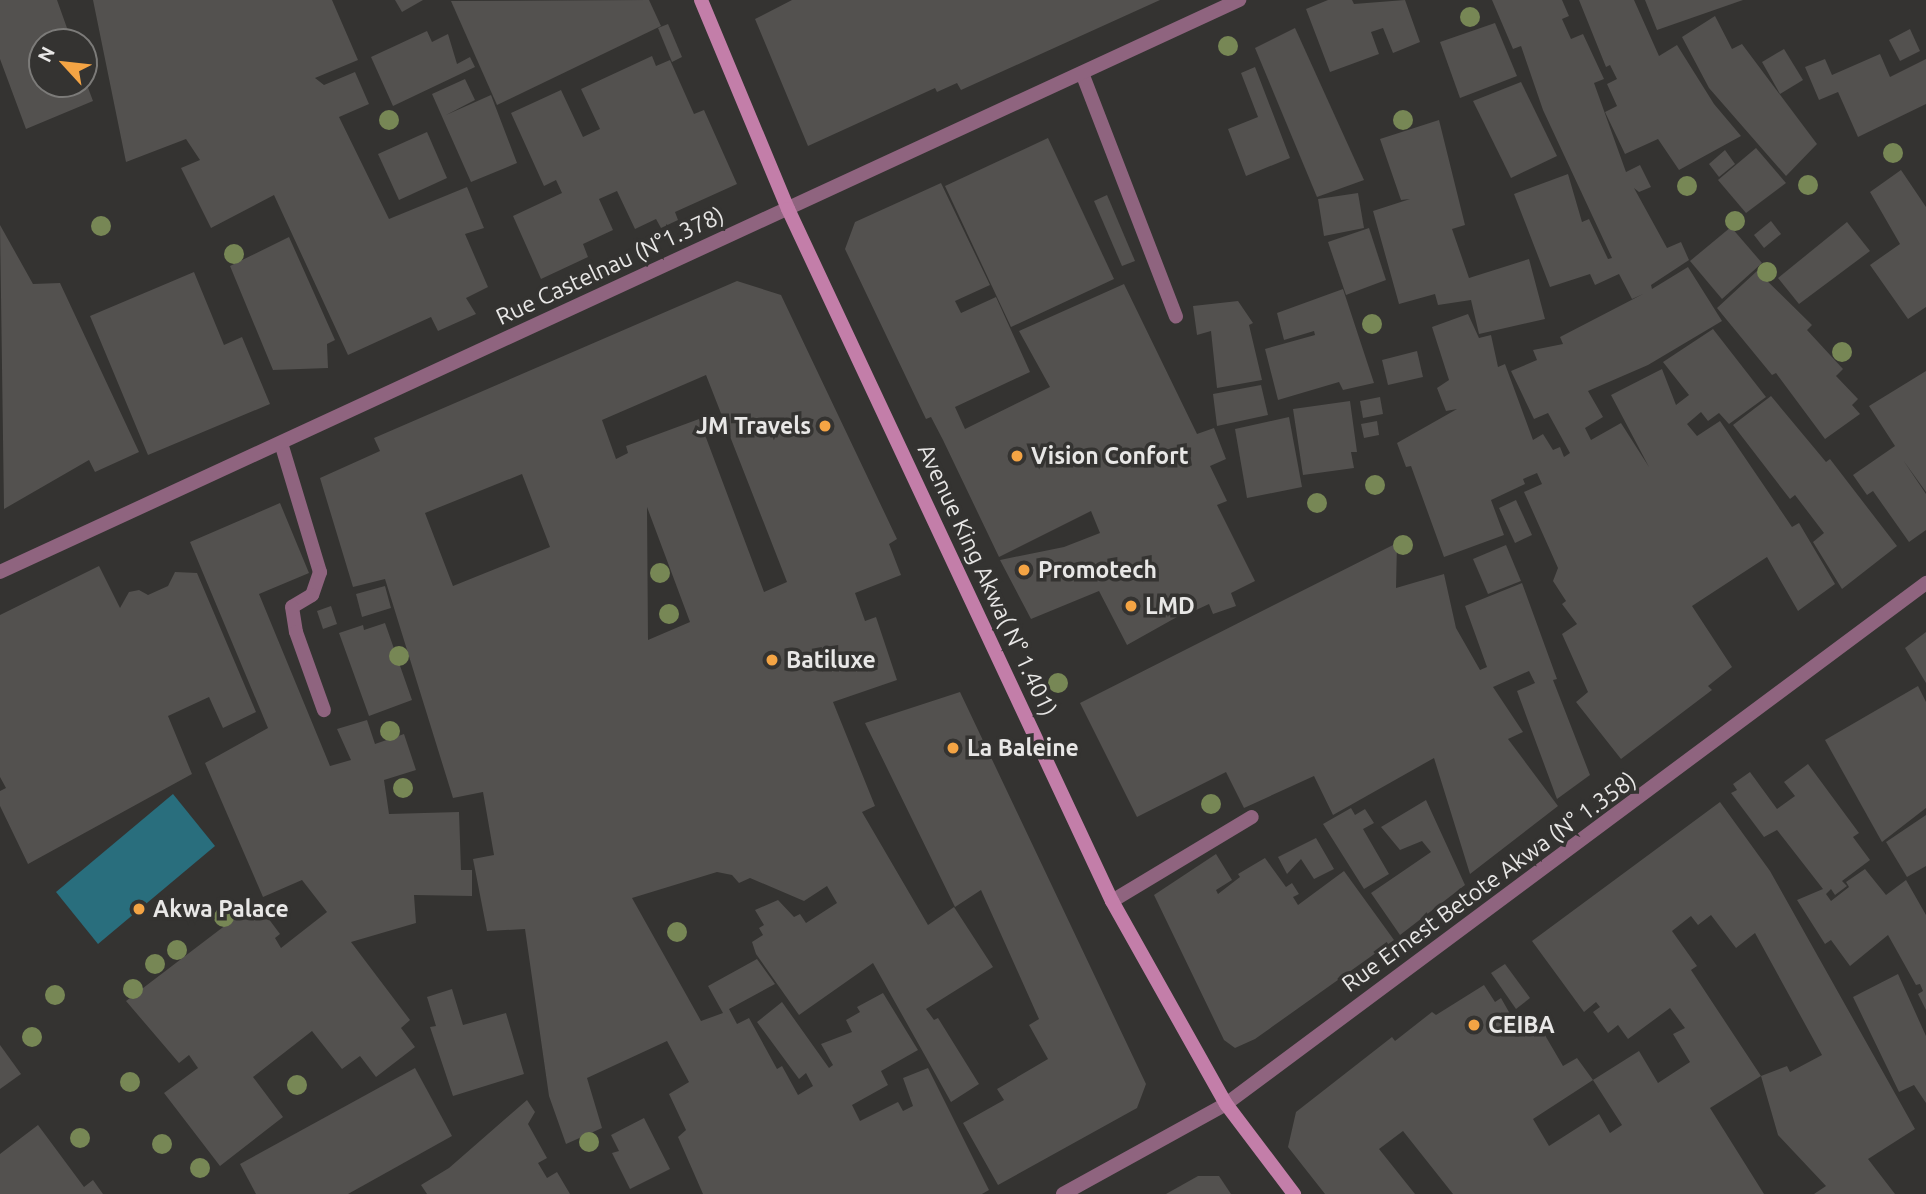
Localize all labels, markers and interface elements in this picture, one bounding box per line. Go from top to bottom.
north arrow [28,28,98,98]
text: N [33,43,59,66]
street label: Rue Castelnau (N°1.378) [492,201,728,331]
place label: JM Travels [696,412,811,440]
marker: JM Travels [817,418,833,434]
street label: Avenue King Akwa( N° 1.401) [912,440,1062,720]
place label: Vision Confort [1031,442,1189,470]
marker: Vision Confort [1009,448,1025,464]
place label: Promotech [1038,556,1157,584]
marker: Promotech [1016,562,1032,578]
place label: LMD [1145,592,1195,620]
marker: LMD [1123,598,1139,614]
place label: Batiluxe [786,646,876,674]
marker: Batiluxe [764,652,780,668]
place label: La Baleine [967,734,1079,762]
marker: La Baleine [945,740,961,756]
street label: Rue Ernest Betote Akwa (N° 1.358) [1337,766,1641,998]
place label: Akwa Palace [153,895,289,923]
marker: Akwa Palace [131,901,147,917]
place label: CEIBA [1488,1011,1555,1039]
marker: CEIBA [1466,1017,1482,1033]

